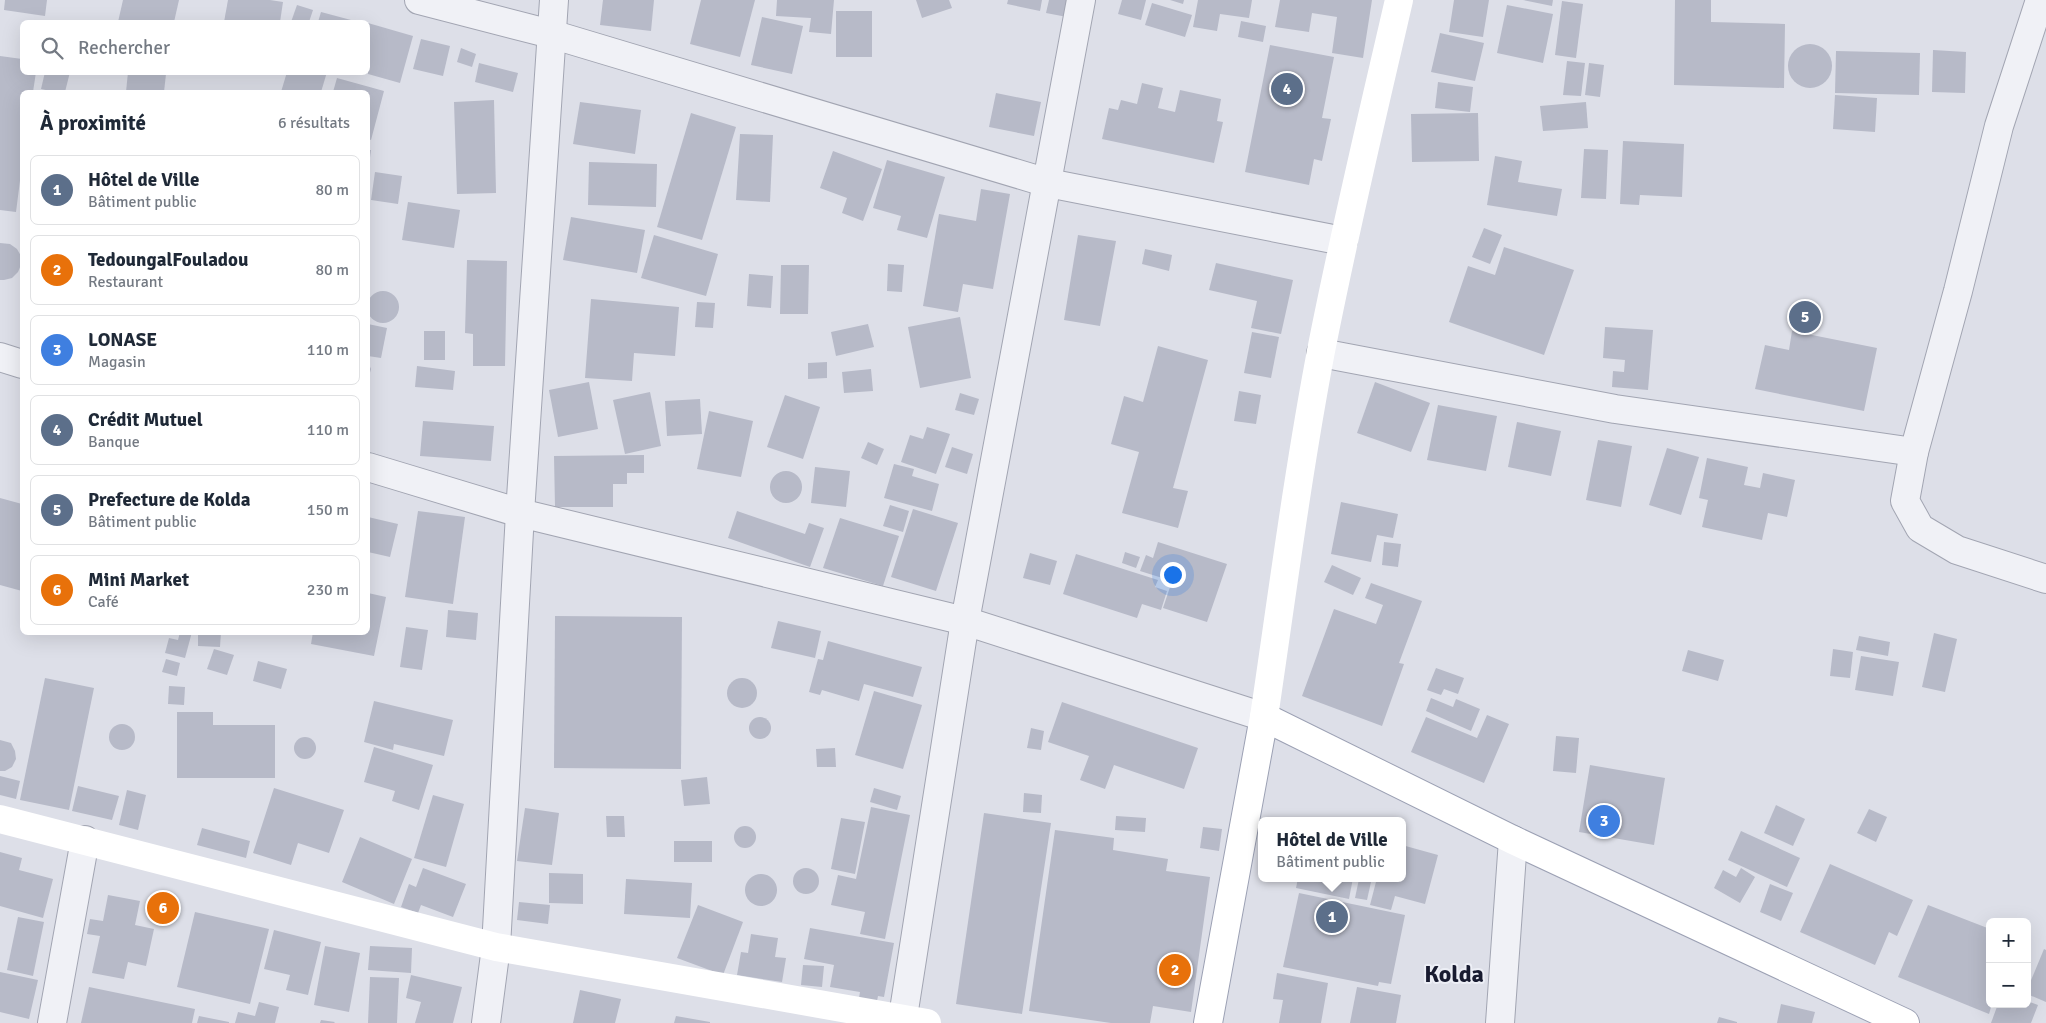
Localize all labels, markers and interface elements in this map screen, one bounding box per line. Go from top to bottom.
search box [20,20,370,75]
icon: search [38,34,66,62]
text: Rechercher [78,36,170,60]
pin: 4 [1271,70,1303,108]
text: À proximité [40,110,146,136]
text: 6 résultats [278,113,350,133]
text: Hôtel de Ville [88,168,199,192]
text: 1 [53,180,61,200]
text: 80 m [315,180,349,200]
text: Bâtiment public [88,192,196,212]
text: TedoungalFouladou [88,248,248,272]
text: 2 [53,260,61,280]
text: 80 m [315,260,349,280]
text: Restaurant [88,272,163,292]
pin: 5 [1789,298,1821,336]
text: LONASE [88,328,157,352]
text: 3 [53,340,61,360]
text: 110 m [307,340,349,360]
text: Magasin [88,352,146,372]
text: Crédit Mutuel [88,408,203,432]
text: 4 [53,420,61,440]
text: 110 m [307,420,349,440]
text: Banque [88,432,140,452]
text: Prefecture de Kolda [88,488,250,512]
text: 5 [53,500,61,520]
text: 150 m [307,500,349,520]
text: Bâtiment public [88,512,196,532]
your location [1160,562,1186,588]
text: Mini Market [88,568,189,592]
text: 6 [53,580,61,600]
text: 230 m [307,580,349,600]
text: Café [88,592,119,612]
pin: 3 [1588,802,1620,840]
popup [1258,817,1406,882]
text: Hôtel de Ville [1276,828,1388,852]
text: Bâtiment public [1276,852,1385,872]
pin: 6 [147,889,179,927]
pin: 1 [1316,898,1348,936]
map controls [1986,918,2031,1008]
button: + [1986,918,2031,963]
pin: 2 [1159,951,1191,989]
district label: Kolda [1424,959,1484,989]
button: − [1986,963,2031,1008]

